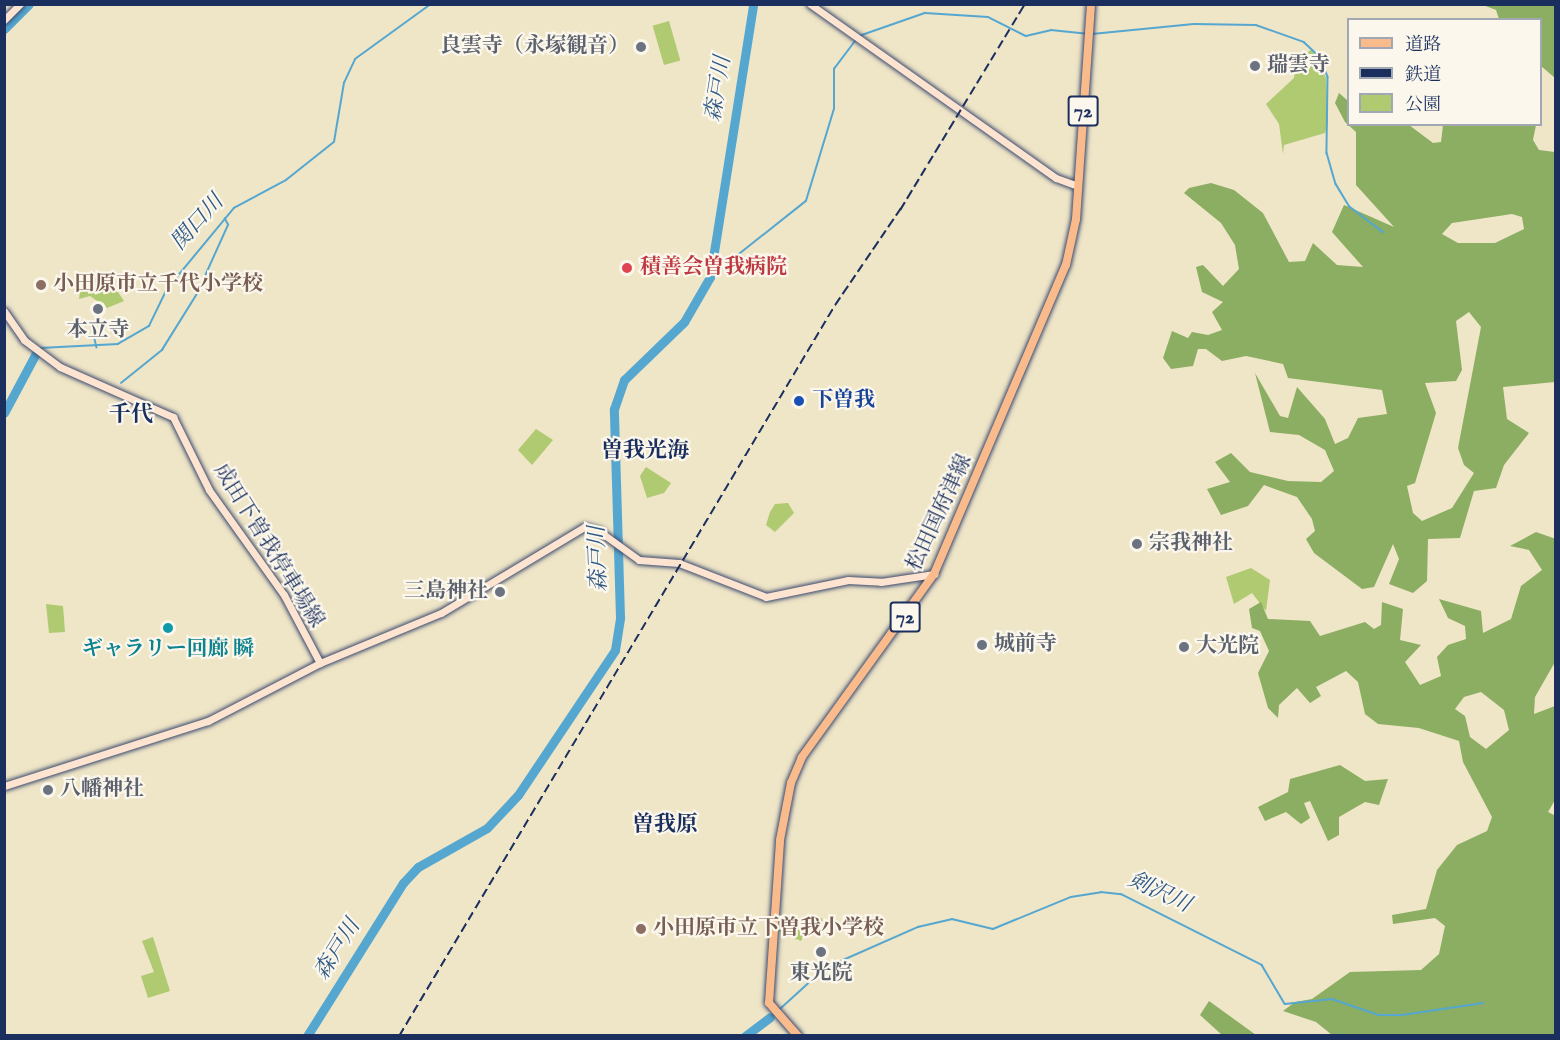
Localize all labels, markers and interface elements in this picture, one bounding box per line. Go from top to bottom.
legend [1347,18,1542,126]
place label: 良雲寺（永塚観音） [440,34,629,60]
text: 道路 [1405,34,1441,57]
marker: 良雲寺（永塚観音） [634,40,648,54]
place label: 瑞雲寺 [1267,53,1330,79]
water label: 森戸川 [701,54,737,124]
marker: 瑞雲寺 [1248,59,1262,73]
text: 鉄道 [1405,64,1441,87]
road number: 72 [1066,94,1100,128]
text: 公園 [1405,94,1441,117]
water label: 関口川 [166,190,230,256]
place label: 積善会曽我病院 [640,255,787,281]
marker: 積善会曽我病院 [618,259,636,277]
place label: 小田原市立千代小学校 [53,272,263,298]
marker: 小田原市立千代小学校 [34,278,48,292]
marker: 本立寺 [91,302,105,316]
place label: 本立寺 [67,318,129,344]
place label: 下曽我 [812,388,875,414]
marker: 下曽我 [790,392,808,410]
district label: 千代 [109,403,153,429]
district label: 曽我光海 [601,439,689,465]
street label: 松田国府津線 [902,451,978,575]
street label: 成田下曽我停車場線 [207,459,329,633]
water label: 森戸川 [585,526,613,592]
place label: 宗我神社 [1149,531,1233,557]
marker: 宗我神社 [1130,537,1144,551]
place label: 三島神社 [404,579,488,605]
marker: 三島神社 [493,585,507,599]
road number: 72 [888,600,922,634]
marker: ギャラリー回廊 瞬 [161,621,175,635]
place label: 城前寺 [994,632,1057,658]
place label: 大光院 [1196,634,1259,660]
place label: ギャラリー回廊 瞬 [82,637,254,663]
marker: 城前寺 [975,638,989,652]
marker: 大光院 [1177,640,1191,654]
place label: 八幡神社 [60,777,144,803]
marker: 八幡神社 [41,783,55,797]
district label: 曽我原 [632,813,698,839]
water label: 剣沢川 [1124,867,1194,919]
water label: 森戸川 [309,915,367,985]
place label: 小田原市立下曽我小学校 [653,916,884,942]
marker: 小田原市立下曽我小学校 [634,922,648,936]
marker: 東光院 [814,945,828,959]
place label: 東光院 [790,961,852,987]

